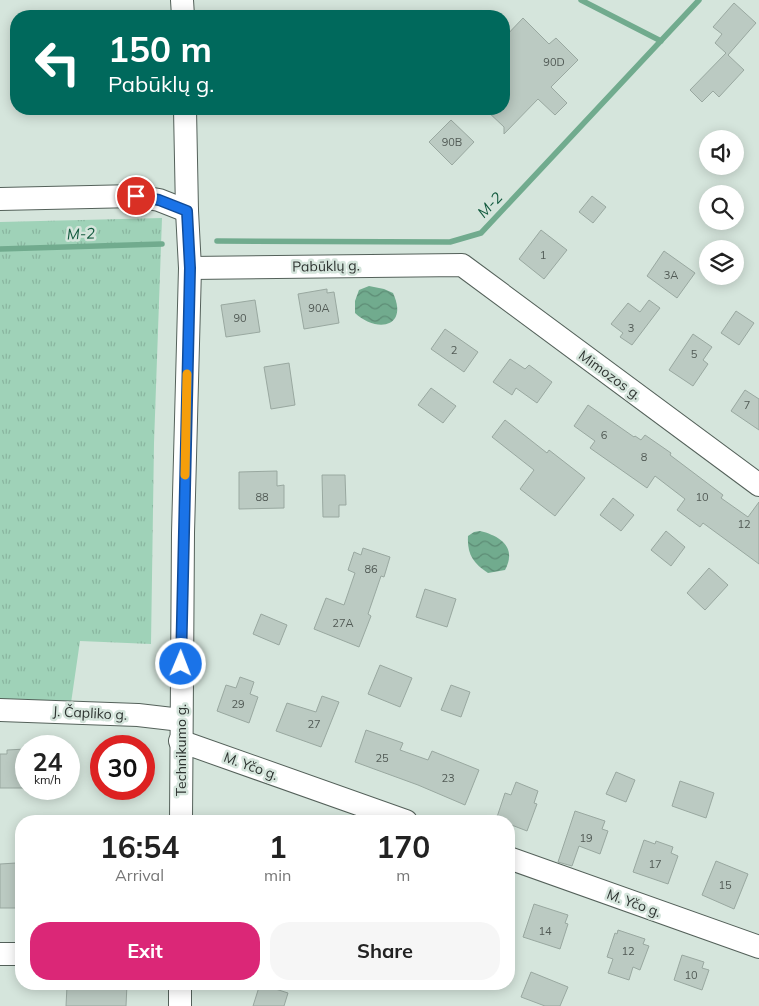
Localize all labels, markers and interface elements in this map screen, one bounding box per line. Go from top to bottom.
text: 150 m [108,27,212,71]
icon: left [25,30,90,95]
house number: 90D [543,55,565,69]
text: Pabūklų g. [108,70,214,98]
map controls [699,130,744,285]
button: sound [699,130,744,175]
house number: 90B [442,135,462,149]
pin [115,175,157,217]
icon: arrive [122,182,150,210]
button: search [699,185,744,230]
water label: M-2 [473,188,506,221]
water label: M-2 [67,224,95,243]
button: layers [699,240,744,285]
house number: 1 [540,248,546,262]
street label: Pabūklų g. [292,256,360,276]
house number: 3A [664,268,678,282]
house number: 90A [308,301,330,315]
house number: 90 [233,311,247,325]
house number: 3 [628,321,634,335]
house number: 2 [451,343,458,357]
street label: Mimozos g. [575,346,645,404]
house number: 5 [691,347,698,361]
house number: 7 [744,398,750,412]
house number: 6 [601,428,608,442]
house number: 8 [641,450,648,464]
house number: 88 [255,490,269,504]
house number: 10 [695,490,709,504]
house number: 12 [737,517,751,531]
house number: 86 [364,562,378,576]
house number: 27A [332,616,354,630]
position arrow [154,637,206,689]
house number: 29 [231,697,245,711]
street label: J. Čapliko g. [52,702,128,724]
street label: Technikumo g. [172,704,190,796]
house number: 27 [307,717,321,731]
speed limit sign: 30 [90,735,155,800]
text: 24 [32,746,63,777]
street label: M. Yčo g. [221,748,281,784]
house number: 25 [375,751,389,765]
house number: 23 [441,771,455,785]
text: km/h [34,772,61,787]
text: 16:54 [100,828,179,866]
text: 1 [269,828,287,866]
text: 170 [376,828,430,866]
house number: 19 [579,831,593,845]
house number: 17 [648,857,662,871]
text: Arrival [115,865,164,885]
text: min [264,865,291,885]
text: m [396,865,410,885]
house number: 15 [718,878,732,892]
street label: M. Yčo g. [604,885,664,921]
button: Exit [30,922,260,980]
button: Share [270,922,500,980]
house number: 14 [538,924,552,938]
house number: 12 [621,944,635,958]
house number: 10 [684,968,698,982]

